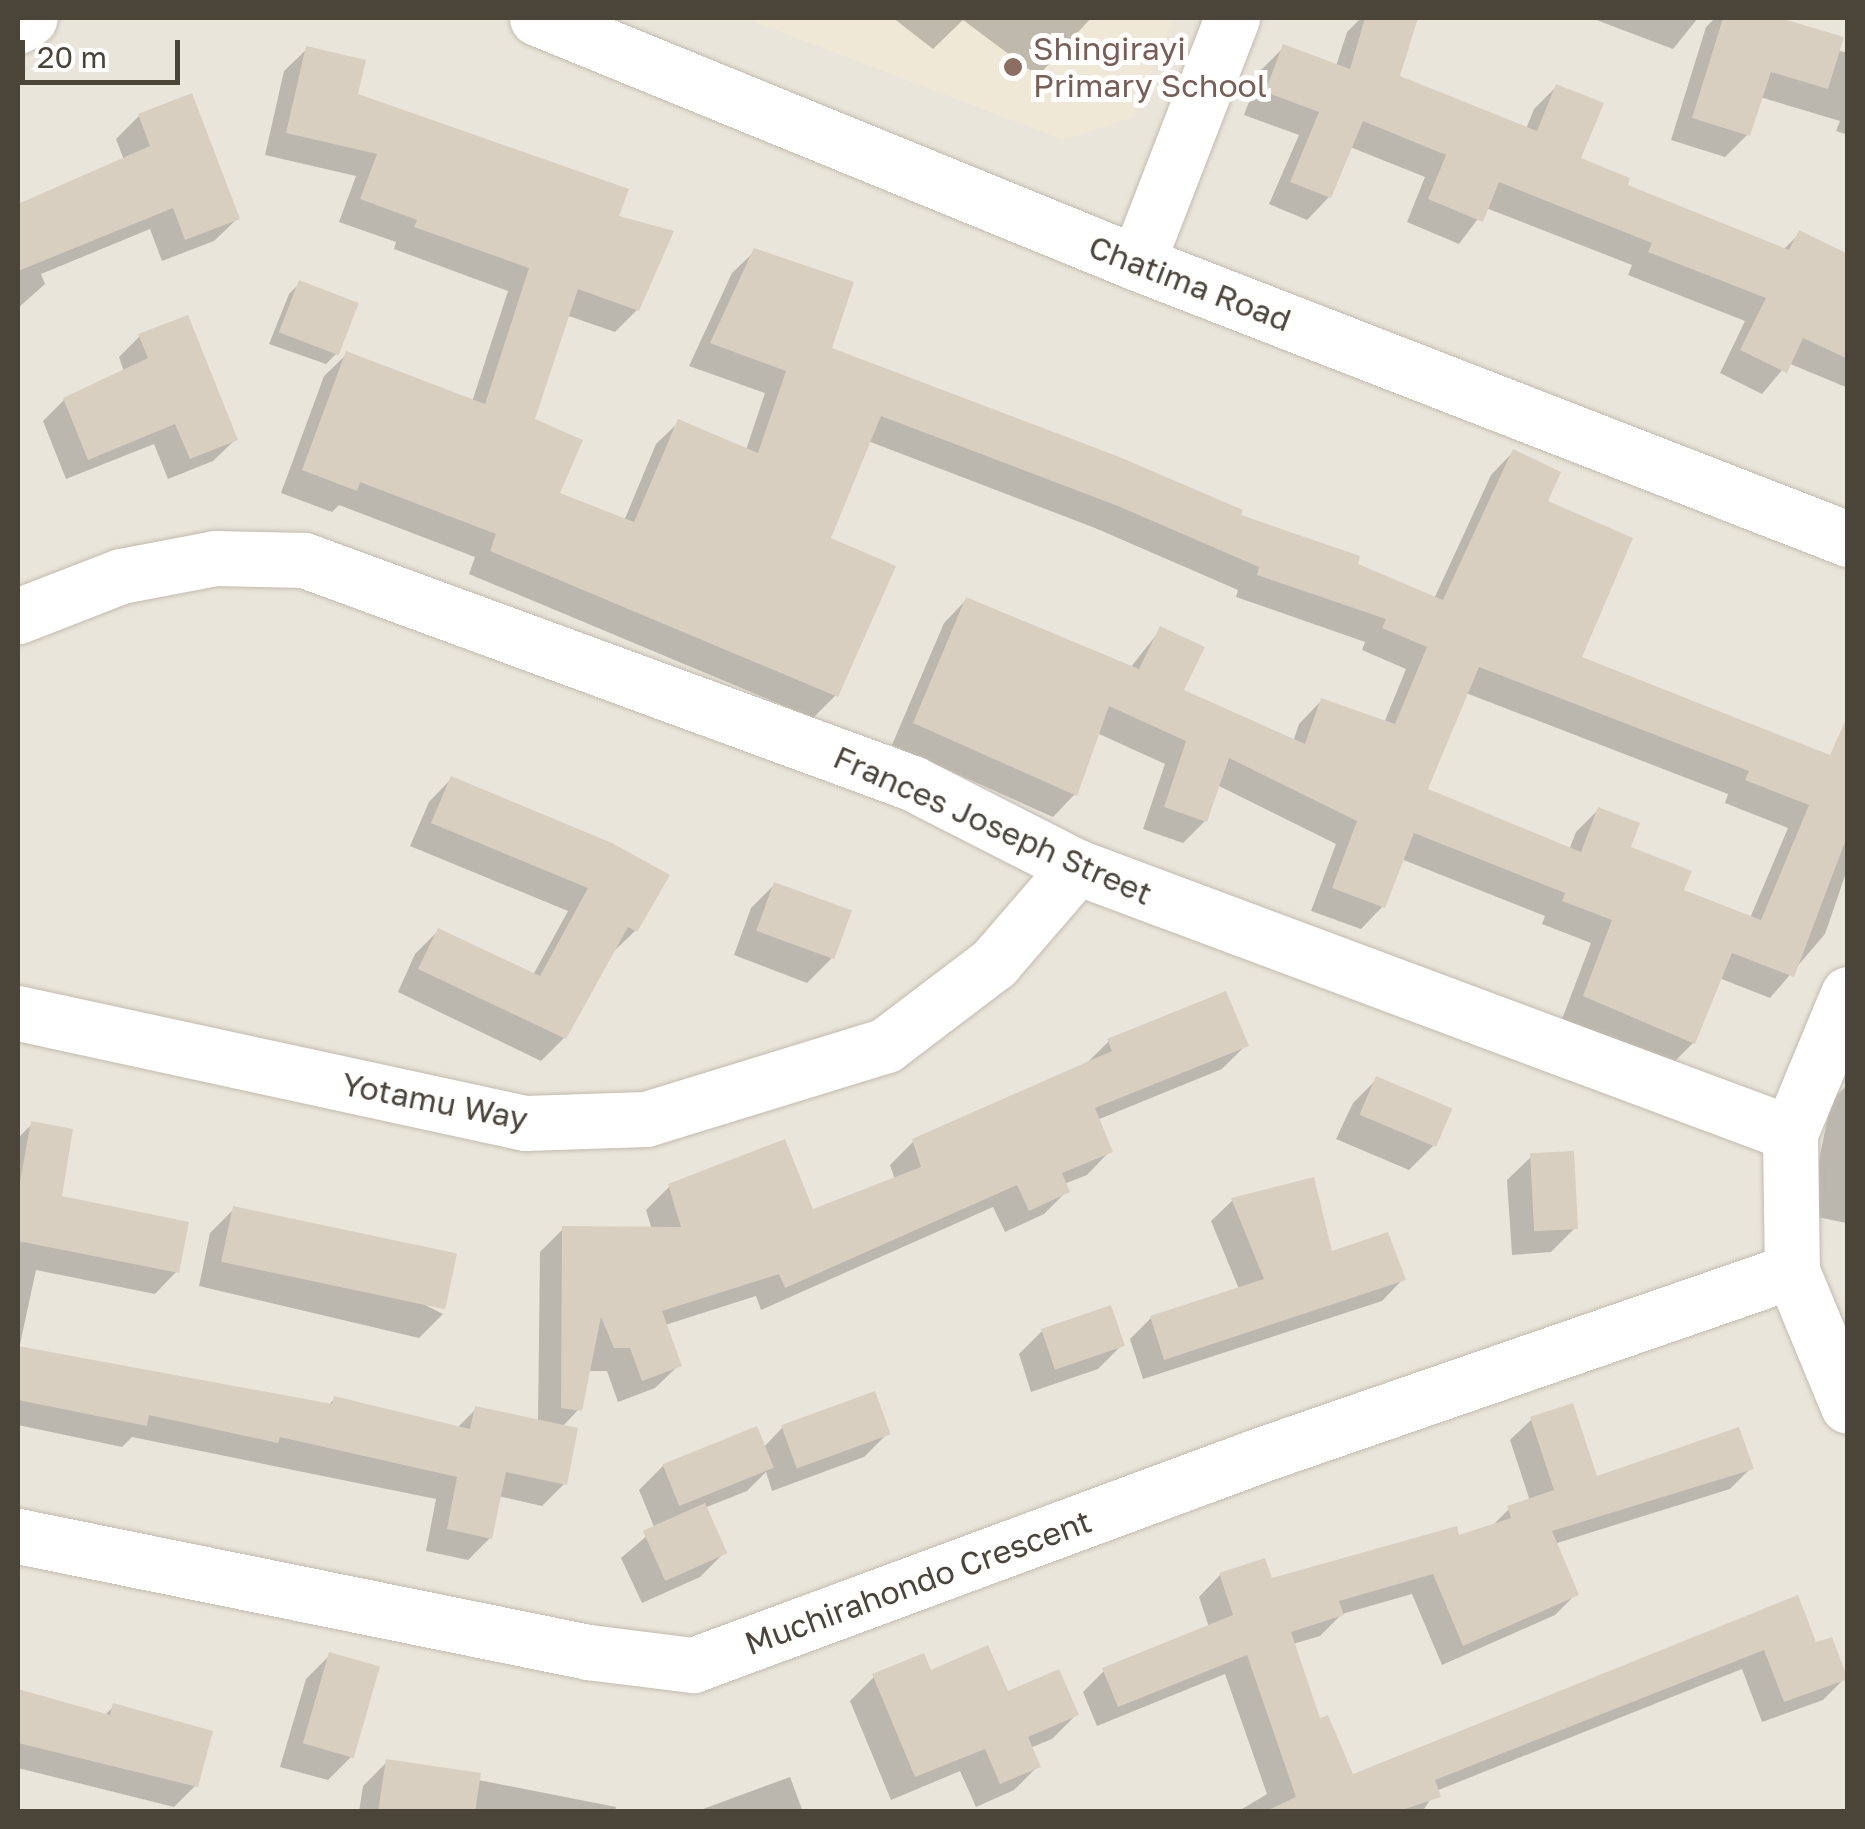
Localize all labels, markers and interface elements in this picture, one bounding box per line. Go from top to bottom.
scale bar [25,20,185,82]
place label: Shingirayi Primary School [1033,30,1267,105]
text: 20 m [37,39,107,75]
marker: Shingirayi Primary School [1002,56,1024,78]
street label: Chatima Road [1084,227,1296,339]
street label: Frances Joseph Street [828,737,1158,913]
street label: Yotamu Way [339,1064,531,1138]
street label: Muchirahondo Crescent [740,1501,1096,1663]

